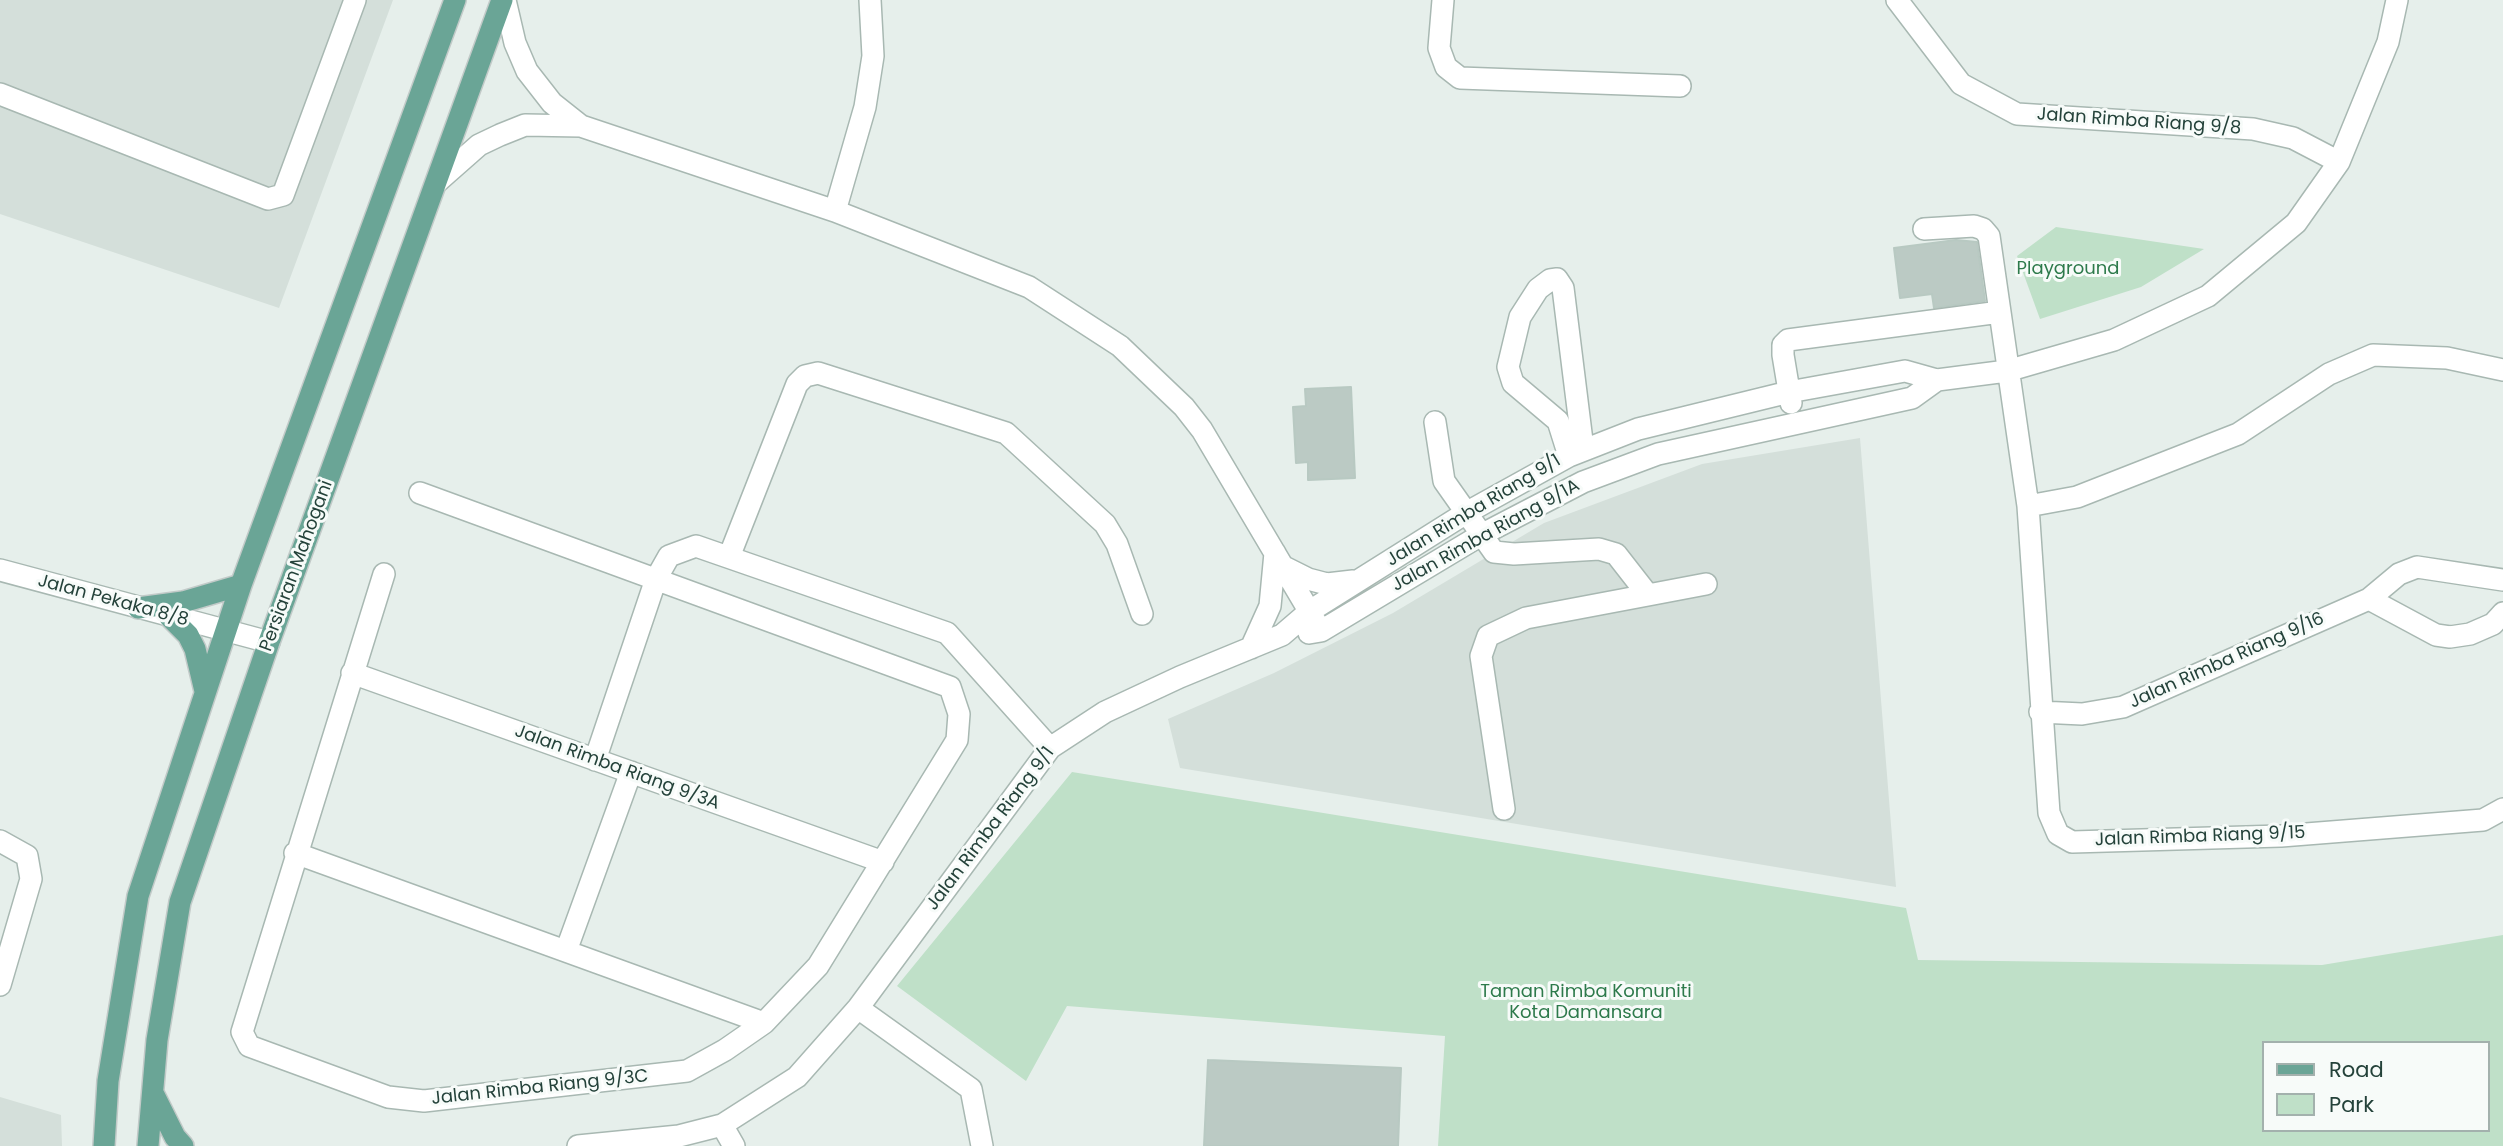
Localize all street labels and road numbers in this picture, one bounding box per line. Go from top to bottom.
street label: Jalan Rimba Riang 9/8 [2036,104,2242,140]
street label: Jalan Rimba Riang 9/1 [1383,450,1565,572]
street label: Jalan Rimba Riang 9/1A [1388,475,1584,597]
street label: Persiaran Mahogani [256,478,338,654]
street label: Jalan Pekaka 8/8 [35,570,191,632]
street label: Jalan Rimba Riang 9/16 [2126,608,2328,714]
street label: Jalan Rimba Riang 9/3A [512,721,722,815]
street label: Jalan Rimba Riang 9/1 [922,743,1060,915]
street label: Jalan Rimba Riang 9/15 [2094,823,2306,851]
street label: Jalan Rimba Riang 9/3C [430,1066,650,1110]

